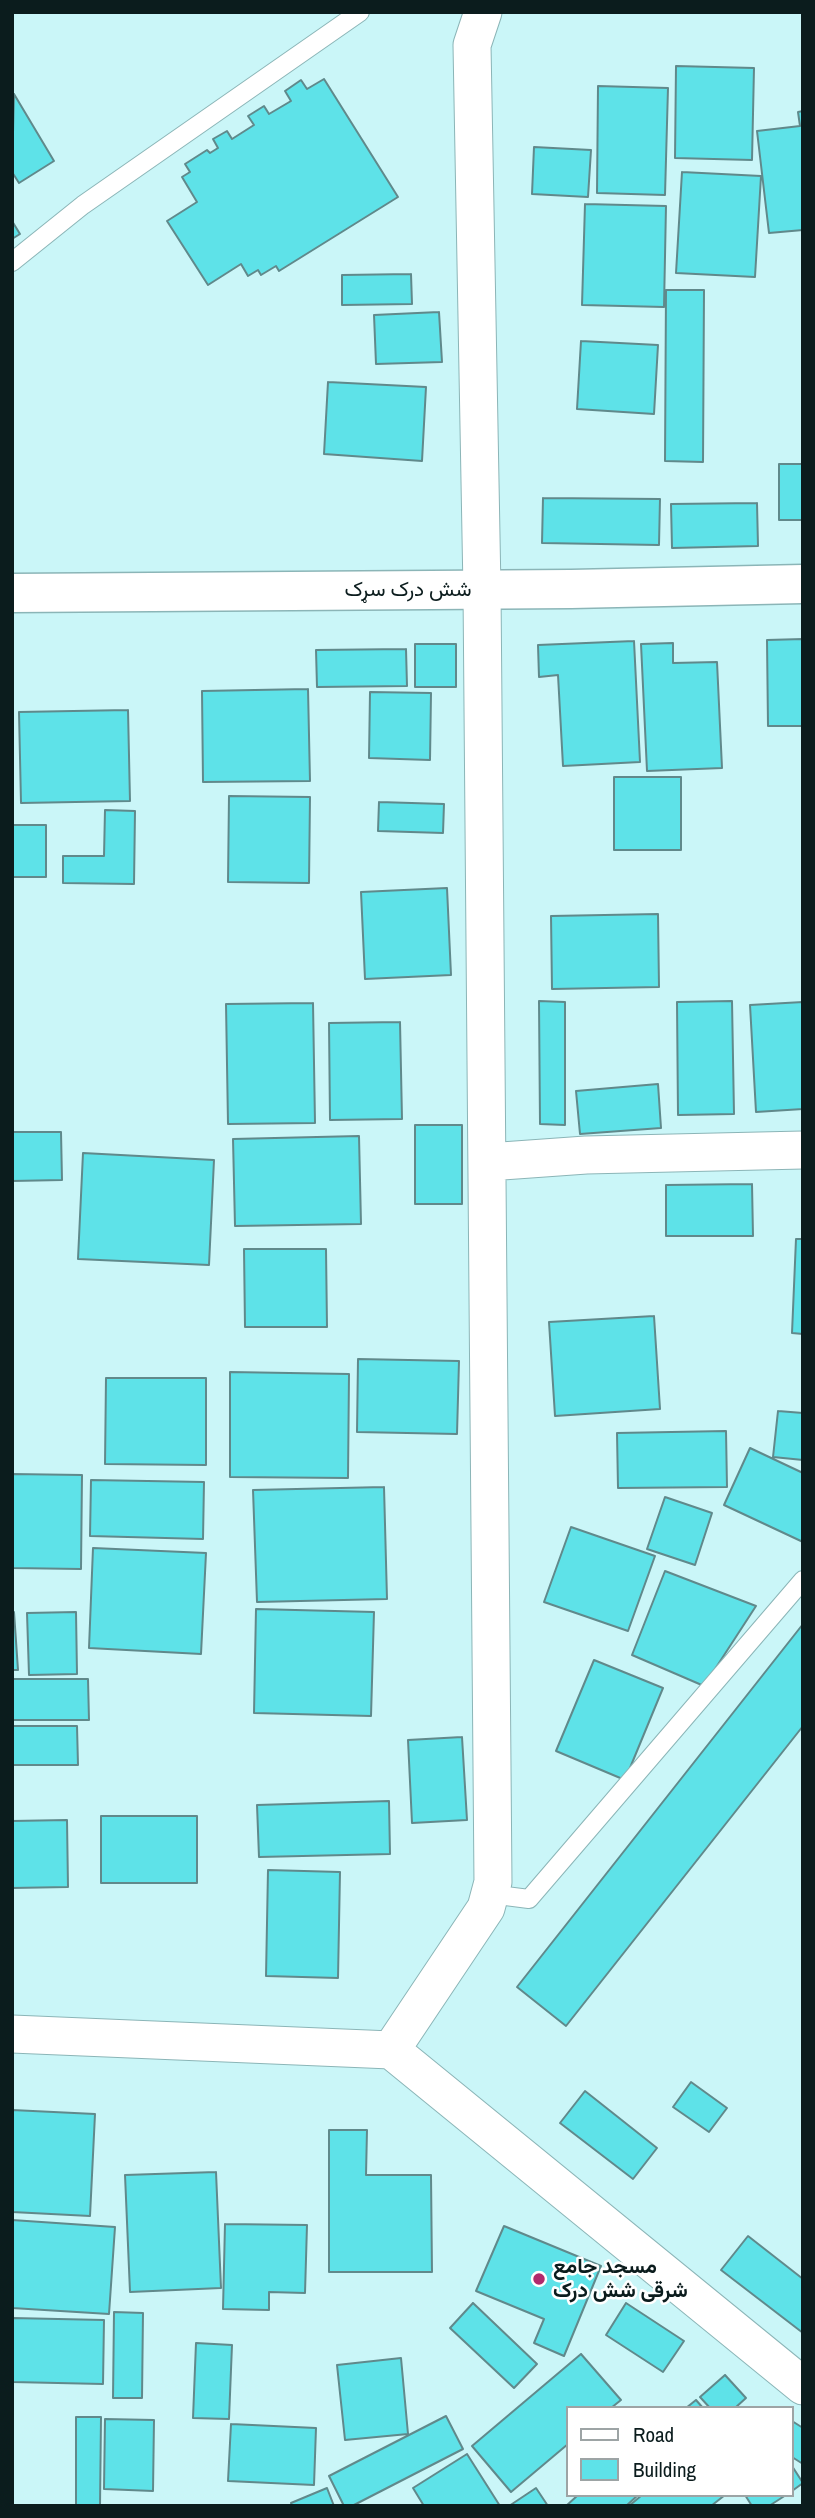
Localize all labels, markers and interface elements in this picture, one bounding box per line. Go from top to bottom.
street label: شش درک سړک [345,577,471,603]
place label: مسجد جامع شرقی شش درک [553,2254,688,2304]
marker: مسجد جامع شرقی شش درک [531,2271,547,2287]
legend [566,2406,794,2497]
text: Road [633,2420,674,2449]
text: Building [633,2455,696,2484]

